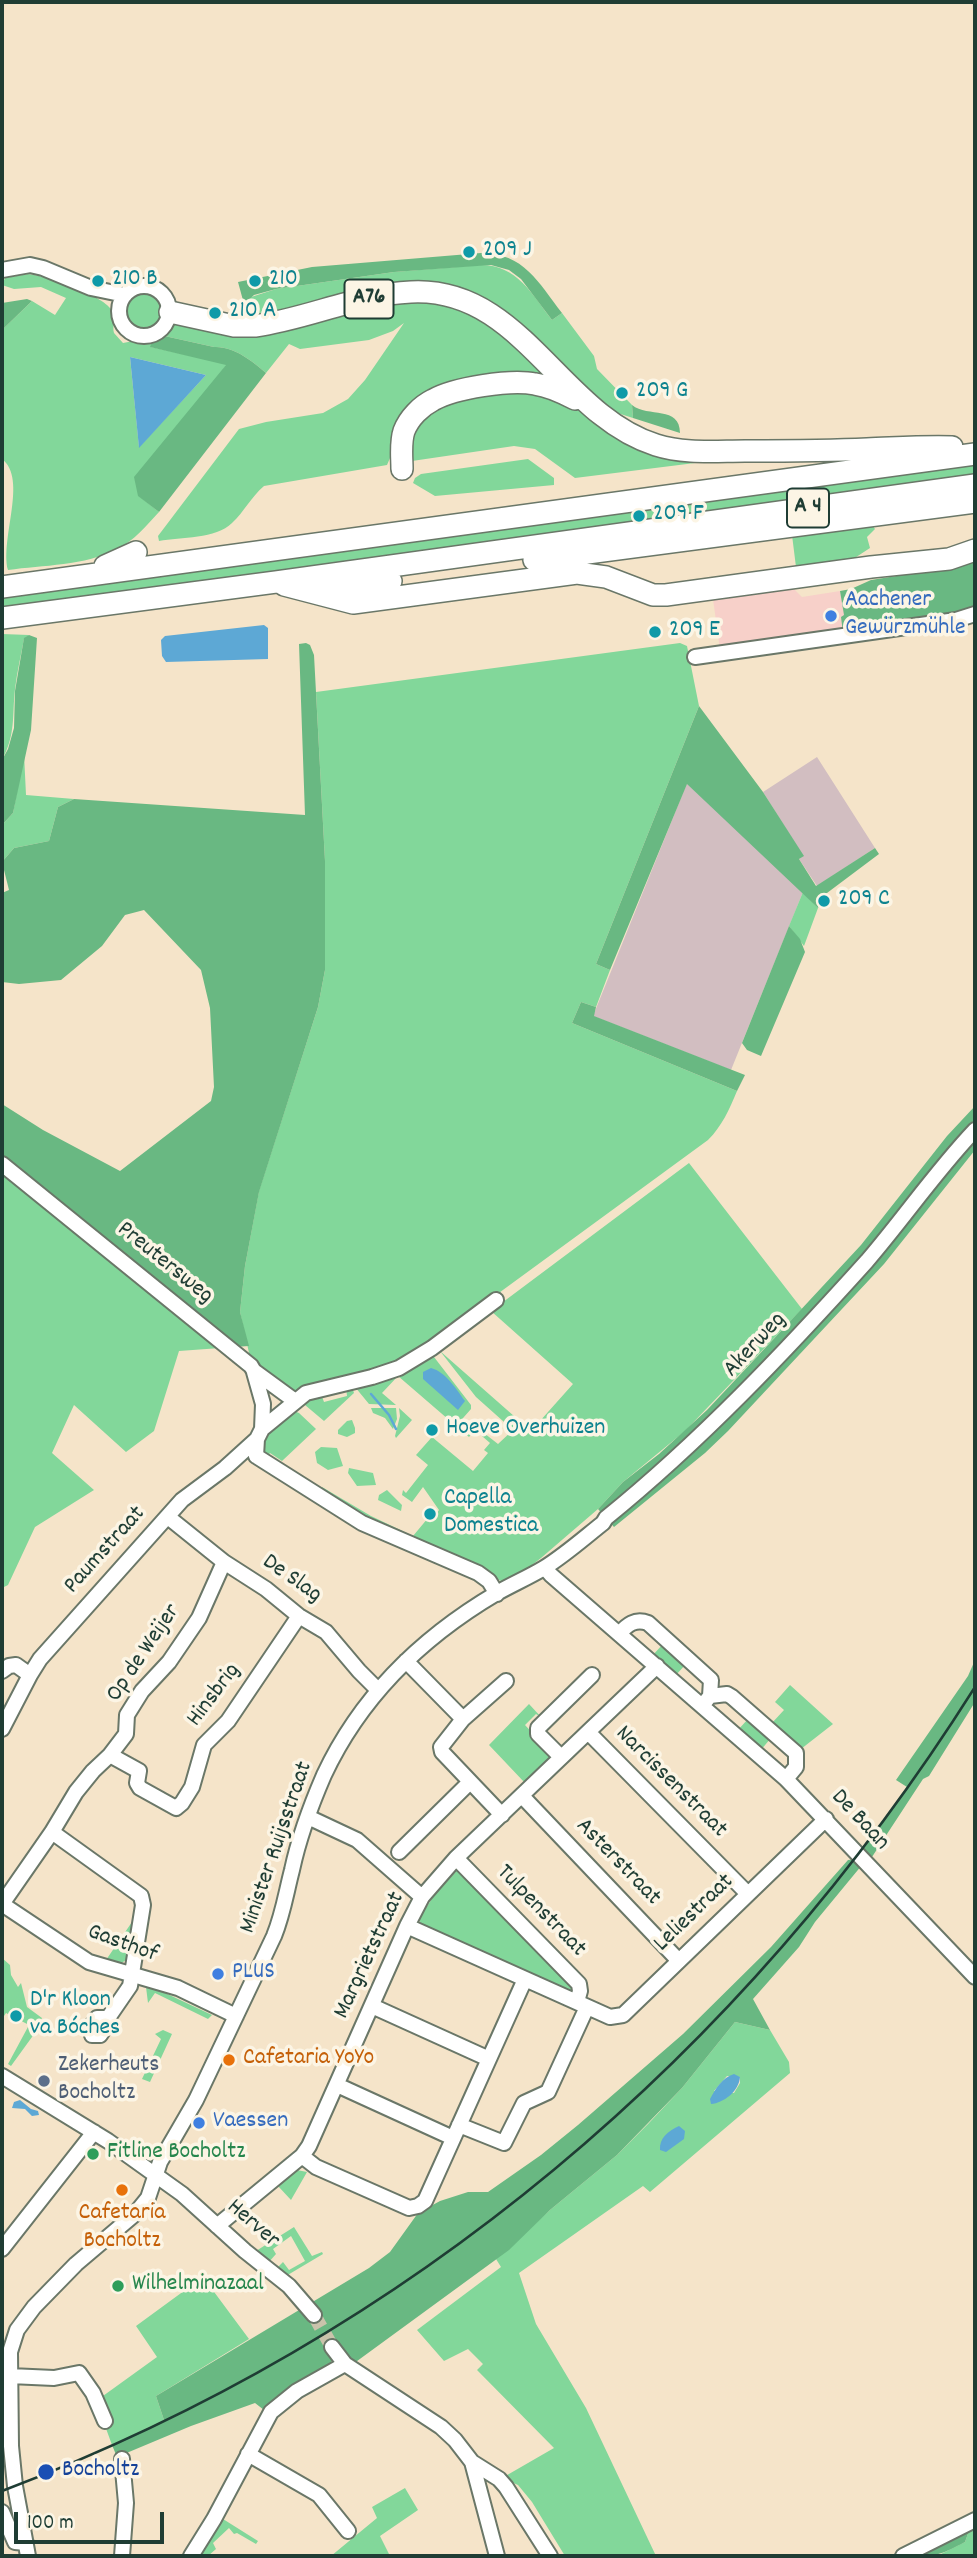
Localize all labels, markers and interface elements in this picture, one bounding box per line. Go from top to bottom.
place label: 209 J [483,238,532,266]
marker: 209 J [461,244,477,260]
place label: 210 B [112,267,158,295]
place label: 210 [269,267,298,295]
marker: 210 B [90,273,106,289]
marker: 210 [247,273,263,289]
road number: A76 [344,280,394,318]
place label: 210 A [229,299,276,327]
marker: 210 A [207,305,223,321]
place label: 209 G [636,379,688,407]
marker: 209 G [614,385,630,401]
road number: A 4 [787,488,829,528]
place label: 209 F [653,502,704,530]
marker: 209 F [631,508,647,524]
place label: Aachener Gewürzmühle [845,588,966,644]
marker: Aachener Gewürzmühle [823,608,839,624]
place label: 209 E [669,618,720,646]
marker: 209 E [647,624,663,640]
place label: 209 C [838,887,890,915]
marker: 209 C [816,893,832,909]
street label: Preutersweg [110,1216,218,1312]
street label: Akerweg [719,1307,793,1385]
place label: Hoeve Overhuizen [446,1416,605,1444]
marker: Hoeve Overhuizen [424,1422,440,1438]
place label: Capella Domestica [444,1486,538,1542]
street label: Paumstraat [59,1501,153,1601]
marker: Capella Domestica [422,1506,438,1522]
street label: De Slag [256,1549,326,1611]
street label: Op de Weijer [102,1599,188,1709]
street label: Hinsbrig [182,1659,248,1733]
street label: Narcissenstraat [608,1721,732,1845]
street label: Minister Ruijsstraat [235,1758,321,1938]
street label: De Baan [823,1784,895,1858]
street label: Asterstraat [568,1813,666,1913]
street label: Tulpenstraat [489,1860,591,1964]
street label: Leliestraat [649,1869,741,1959]
street label: Margrietstraat [329,1888,413,2024]
street label: Gasthof [83,1919,161,1971]
place label: PLUS [232,1960,275,1988]
marker: PLUS [210,1966,226,1982]
place label: D'r Kloon va Bóches [30,1988,120,2044]
marker: D'r Kloon va Bóches [8,2008,24,2024]
place label: Cafetaria YoYo [243,2046,374,2074]
marker: Cafetaria YoYo [221,2052,237,2068]
place label: Zekerheuts Bocholtz [58,2053,159,2109]
marker: Zekerheuts Bocholtz [36,2073,52,2089]
place label: Vaessen [213,2109,288,2137]
marker: Vaessen [191,2115,207,2131]
place label: Fitline Bocholtz [107,2140,245,2168]
marker: Fitline Bocholtz [85,2146,101,2162]
marker: Cafetaria Bocholtz [114,2182,130,2198]
street label: Herver [219,2194,285,2256]
place label: Cafetaria Bocholtz [79,2201,165,2257]
place label: Wilhelminazaal [132,2272,264,2300]
marker: Wilhelminazaal [110,2278,126,2294]
place label: Bocholtz [62,2458,139,2486]
marker: Bocholtz [36,2462,56,2482]
scale bar [18,2498,168,2542]
text: 100 m [27,2509,74,2539]

